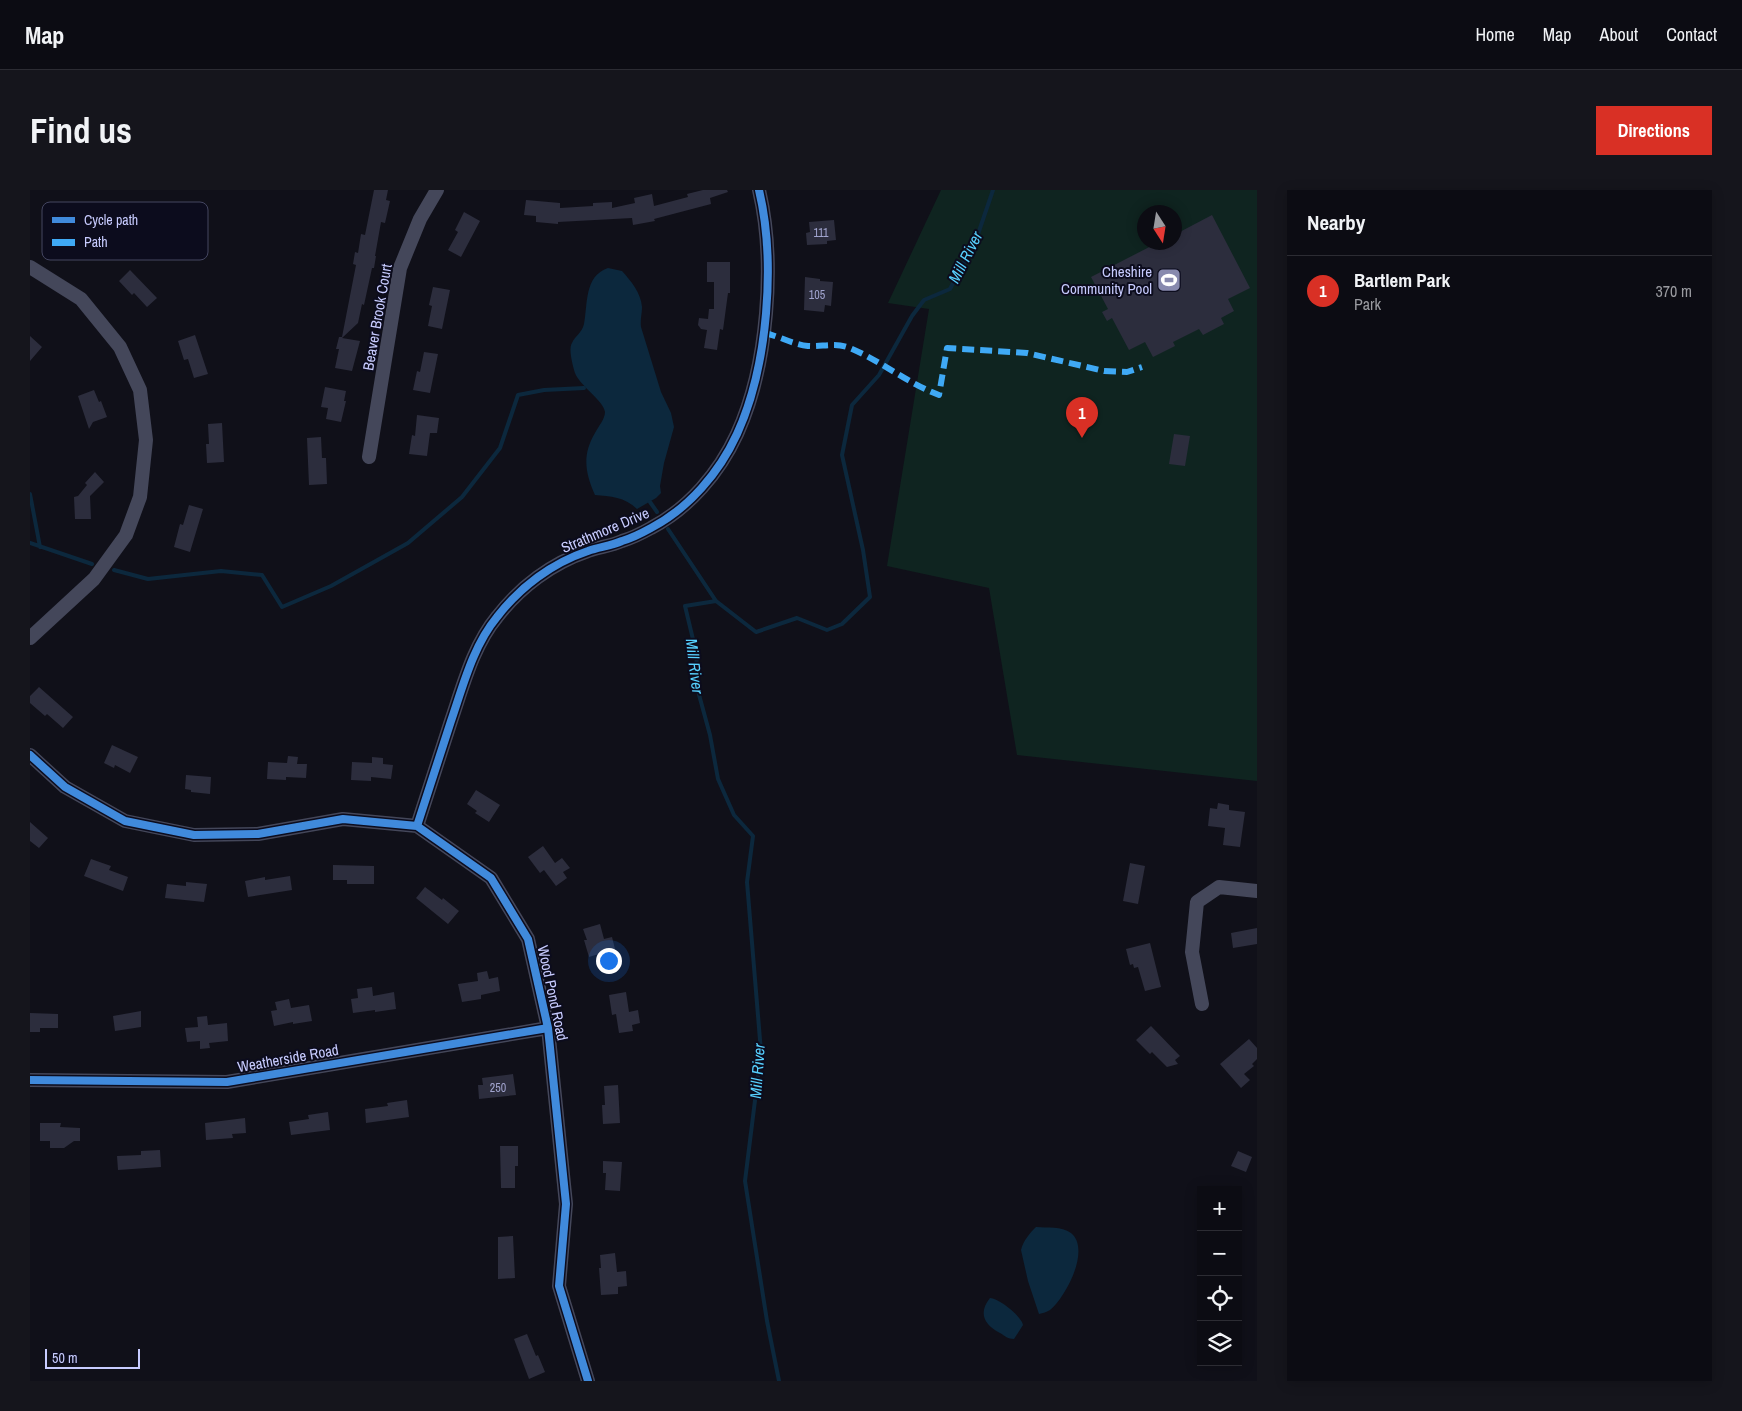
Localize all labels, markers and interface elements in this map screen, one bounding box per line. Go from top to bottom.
text: Map [25,19,64,51]
text: Home [1475,22,1515,47]
text: Map [1543,22,1572,47]
text: About [1600,22,1638,47]
text: Contact [1666,22,1717,47]
button: Directions [1596,106,1712,155]
text: Find us [30,107,132,154]
legend [42,202,208,260]
north arrow [1137,205,1182,250]
text: Nearby [1307,208,1365,237]
text: Cycle path [84,211,138,229]
house number: 111 [814,225,829,241]
water label: Mill River [943,227,988,287]
text: Path [84,233,108,251]
street label: Beaver Brook Court [357,261,397,372]
place label: Cheshire Community Pool [1061,261,1152,299]
sports icon: Cheshire Community Pool [1156,267,1182,293]
text: Bartlem Park [1354,267,1450,293]
text: 1 [1319,280,1327,302]
text: 370 m [1656,280,1692,302]
house number: 105 [809,287,826,303]
text: Park [1354,293,1381,315]
pin: 1 [1066,397,1098,438]
street label: Strathmore Drive [558,502,652,558]
water label: Mill River [681,637,709,695]
street label: Wood Pond Road [533,943,573,1043]
your location [596,948,622,974]
street label: Weatherside Road [236,1039,340,1077]
water label: Mill River [744,1042,770,1099]
house number: 250 [490,1080,506,1096]
map controls [1197,1186,1242,1366]
button: + [1197,1186,1242,1231]
button: − [1197,1231,1242,1276]
button: locate [1197,1276,1242,1321]
button: layers [1197,1321,1242,1366]
scale bar [45,1346,140,1369]
text: 50 m [52,1349,78,1367]

